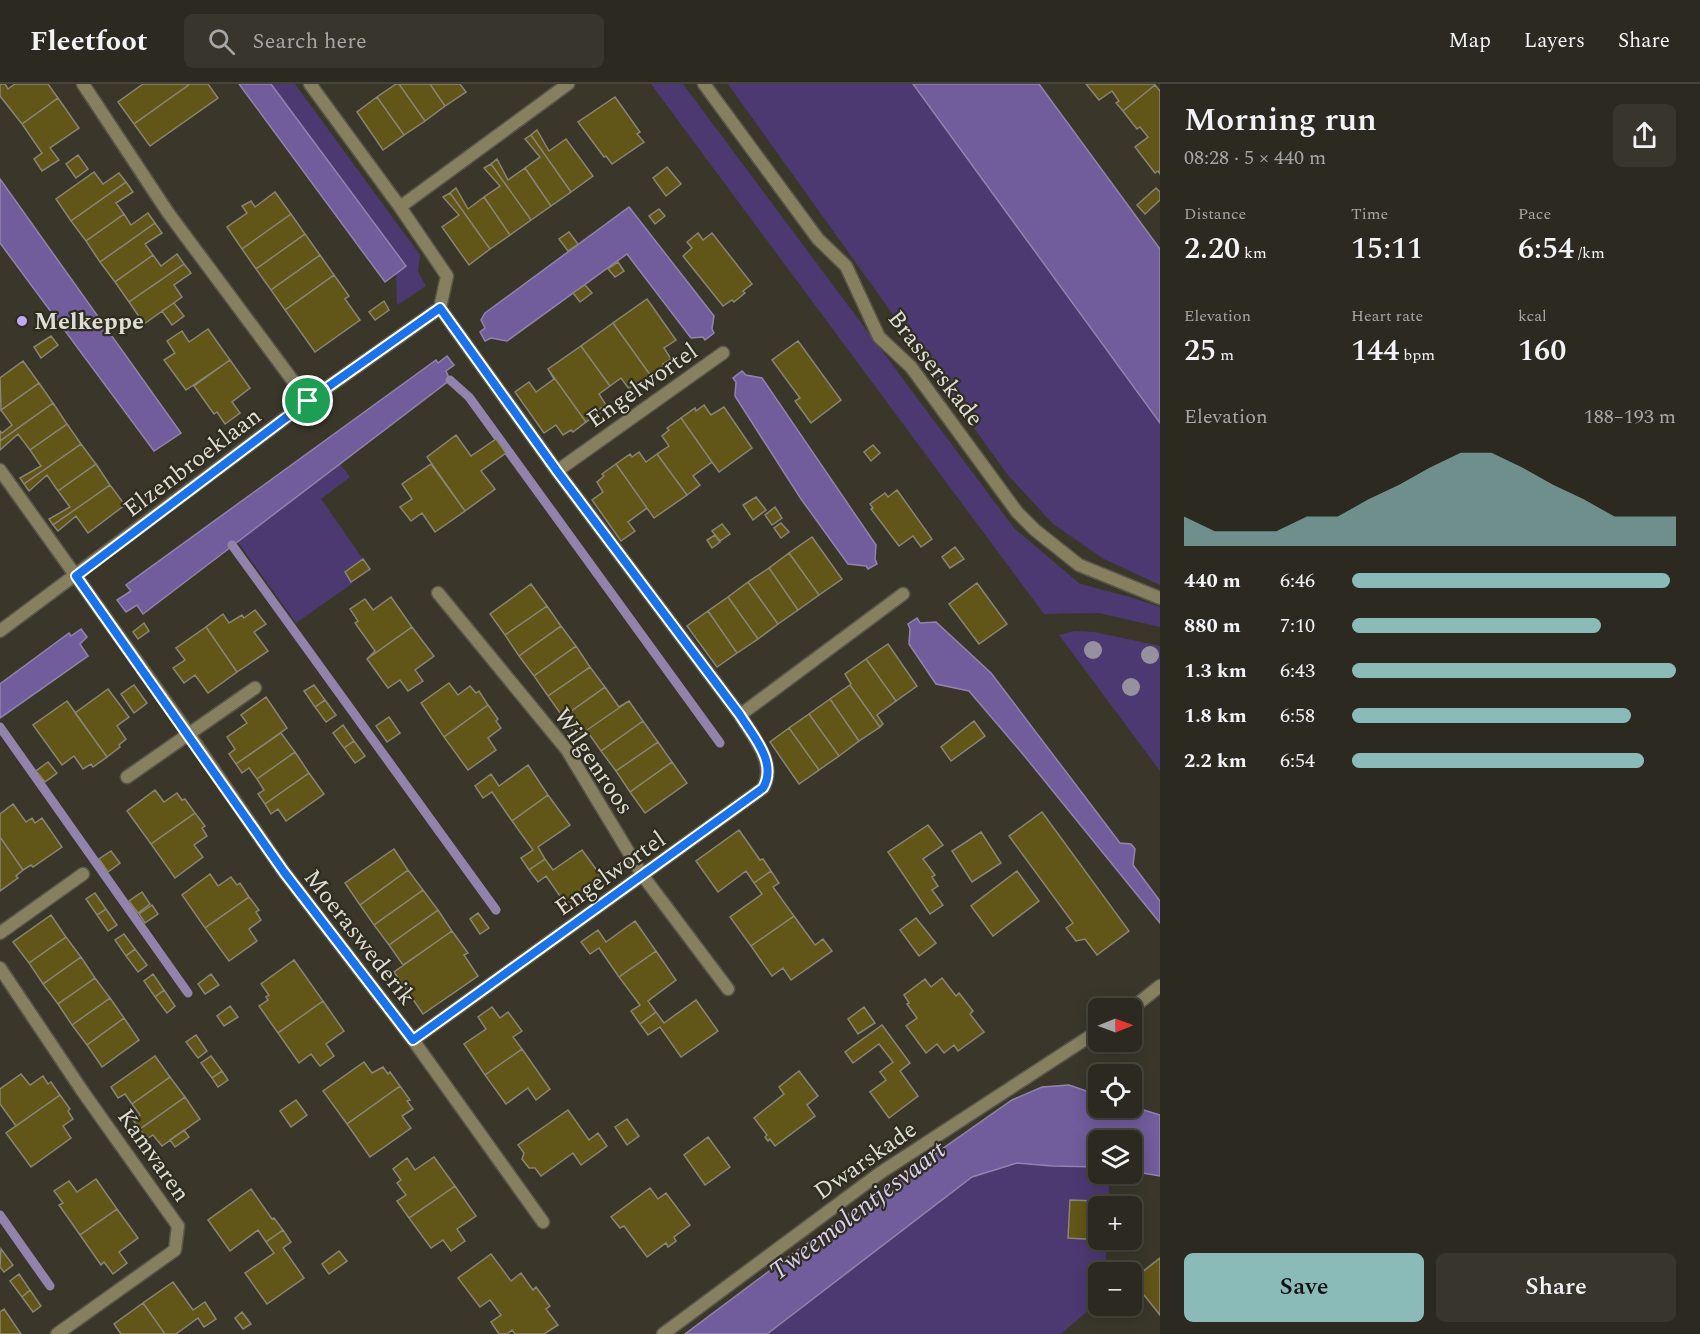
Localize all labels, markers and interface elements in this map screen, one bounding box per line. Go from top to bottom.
search box [184,14,604,68]
text: Fleetfoot [30,20,148,63]
icon: search [205,25,238,58]
text: Search here [253,25,367,58]
text: Map [1449,25,1491,57]
text: Layers [1524,25,1585,57]
text: Share [1618,25,1670,57]
text: Morning run [1184,95,1377,145]
button: share [1613,104,1676,167]
text: 08:28 · 5 × 440 m [1184,143,1326,173]
text: Distance [1184,202,1246,226]
text: Time [1351,202,1388,226]
text: Pace [1518,202,1551,226]
text: 2.20 [1184,226,1240,272]
text: 15:11 [1351,226,1423,272]
text: 6:54 [1518,226,1574,272]
text: km [1240,241,1267,265]
text: /km [1574,241,1605,265]
street label: Brasserskade [878,303,992,435]
place label: Melkeppe [34,304,144,340]
text: Elevation [1184,304,1251,328]
text: Heart rate [1351,304,1423,328]
text: kcal [1518,304,1547,328]
marker: Melkeppe [15,314,29,328]
text: 25 [1184,328,1216,374]
text: 144 [1351,328,1399,374]
text: 160 [1518,328,1566,374]
street label: Engelwortel [580,334,706,437]
text: m [1216,343,1234,367]
text: bpm [1399,343,1435,367]
pin [282,375,333,426]
icon: arrive [291,384,324,417]
street label: Elzenbroeklaan [116,399,269,527]
text: Elevation [1184,402,1268,432]
text: 188–193 m [1584,402,1676,432]
text: 440 m [1184,566,1241,596]
text: 6:46 [1280,566,1315,596]
text: 880 m [1184,611,1241,641]
text: 7:10 [1280,611,1315,641]
text: 1.3 km [1184,656,1247,686]
text: 6:43 [1280,656,1315,686]
street label: Wilgenroos [544,701,642,822]
text: 1.8 km [1184,701,1247,731]
text: 6:58 [1280,701,1315,731]
text: 2.2 km [1184,746,1247,776]
text: 6:54 [1280,746,1315,776]
street label: Engelwortel [548,822,674,925]
street label: Moeraswederik [294,862,424,1014]
north arrow [1088,998,1142,1052]
map controls [1088,998,1142,1316]
button: locate [1088,1064,1142,1118]
street label: Kamvaren [108,1101,199,1210]
street label: Dwarskade [807,1112,924,1210]
water label: Tweemolentjesvaart [761,1130,955,1291]
button: layers [1088,1130,1142,1184]
button: + [1088,1196,1142,1250]
button: Save [1184,1253,1424,1322]
button: Share [1436,1253,1676,1322]
button: − [1088,1262,1142,1316]

